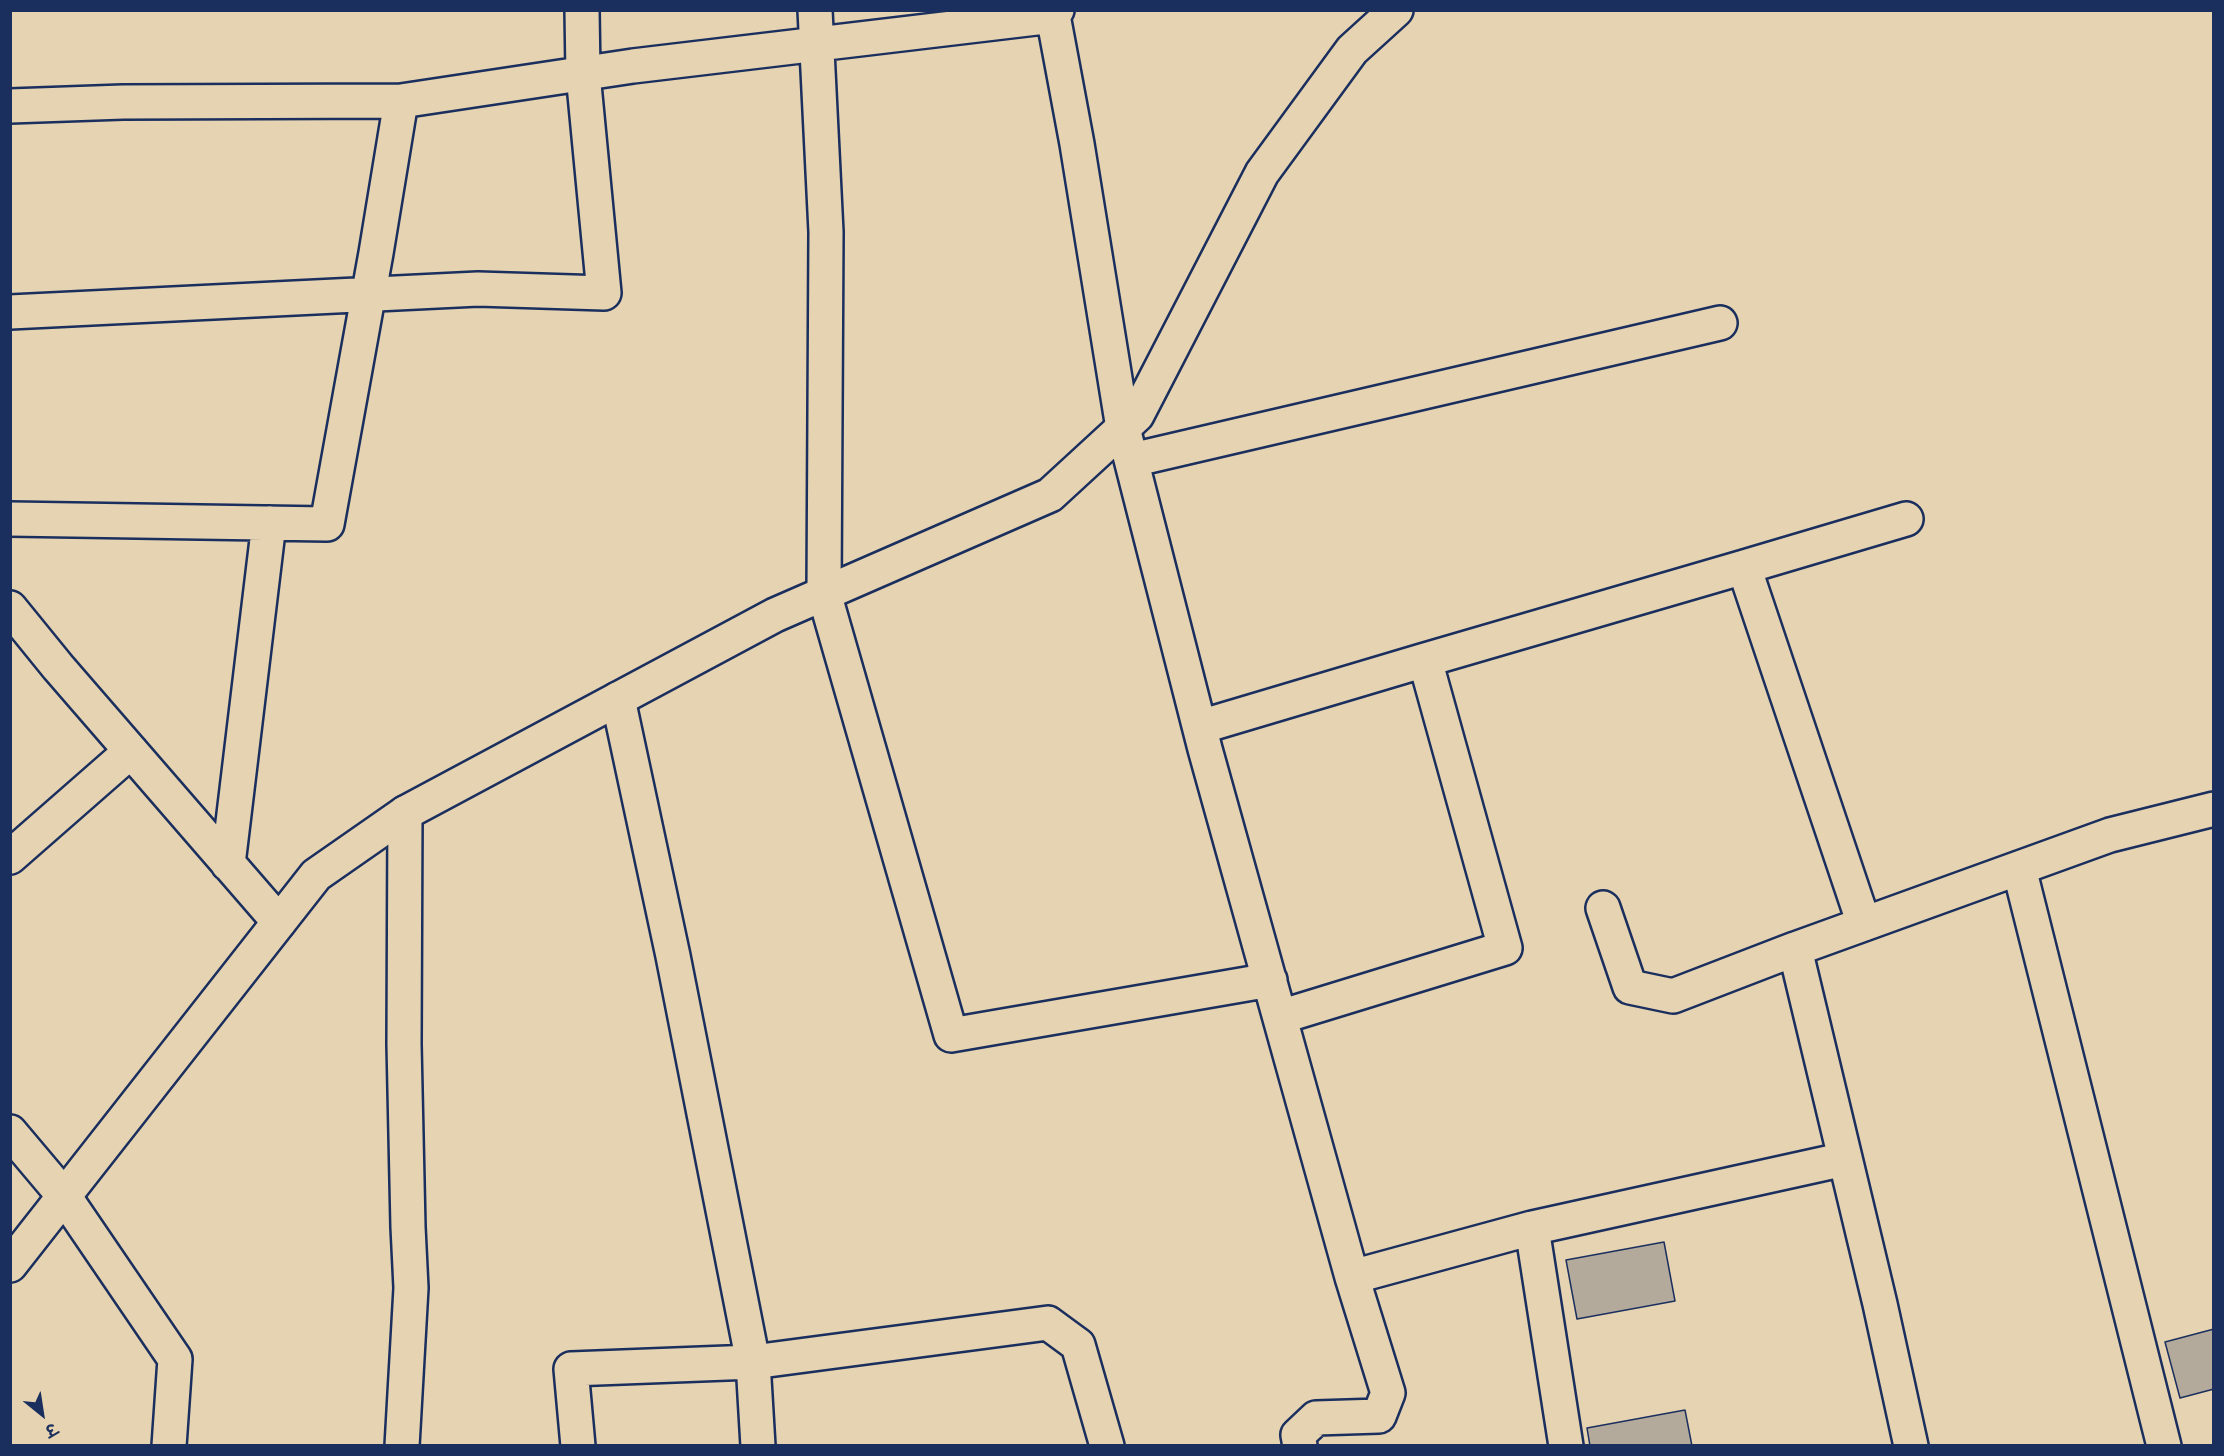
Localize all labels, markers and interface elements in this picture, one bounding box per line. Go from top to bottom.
north arrow [12,1384,72,1444]
text: उ [41,1417,61,1442]

